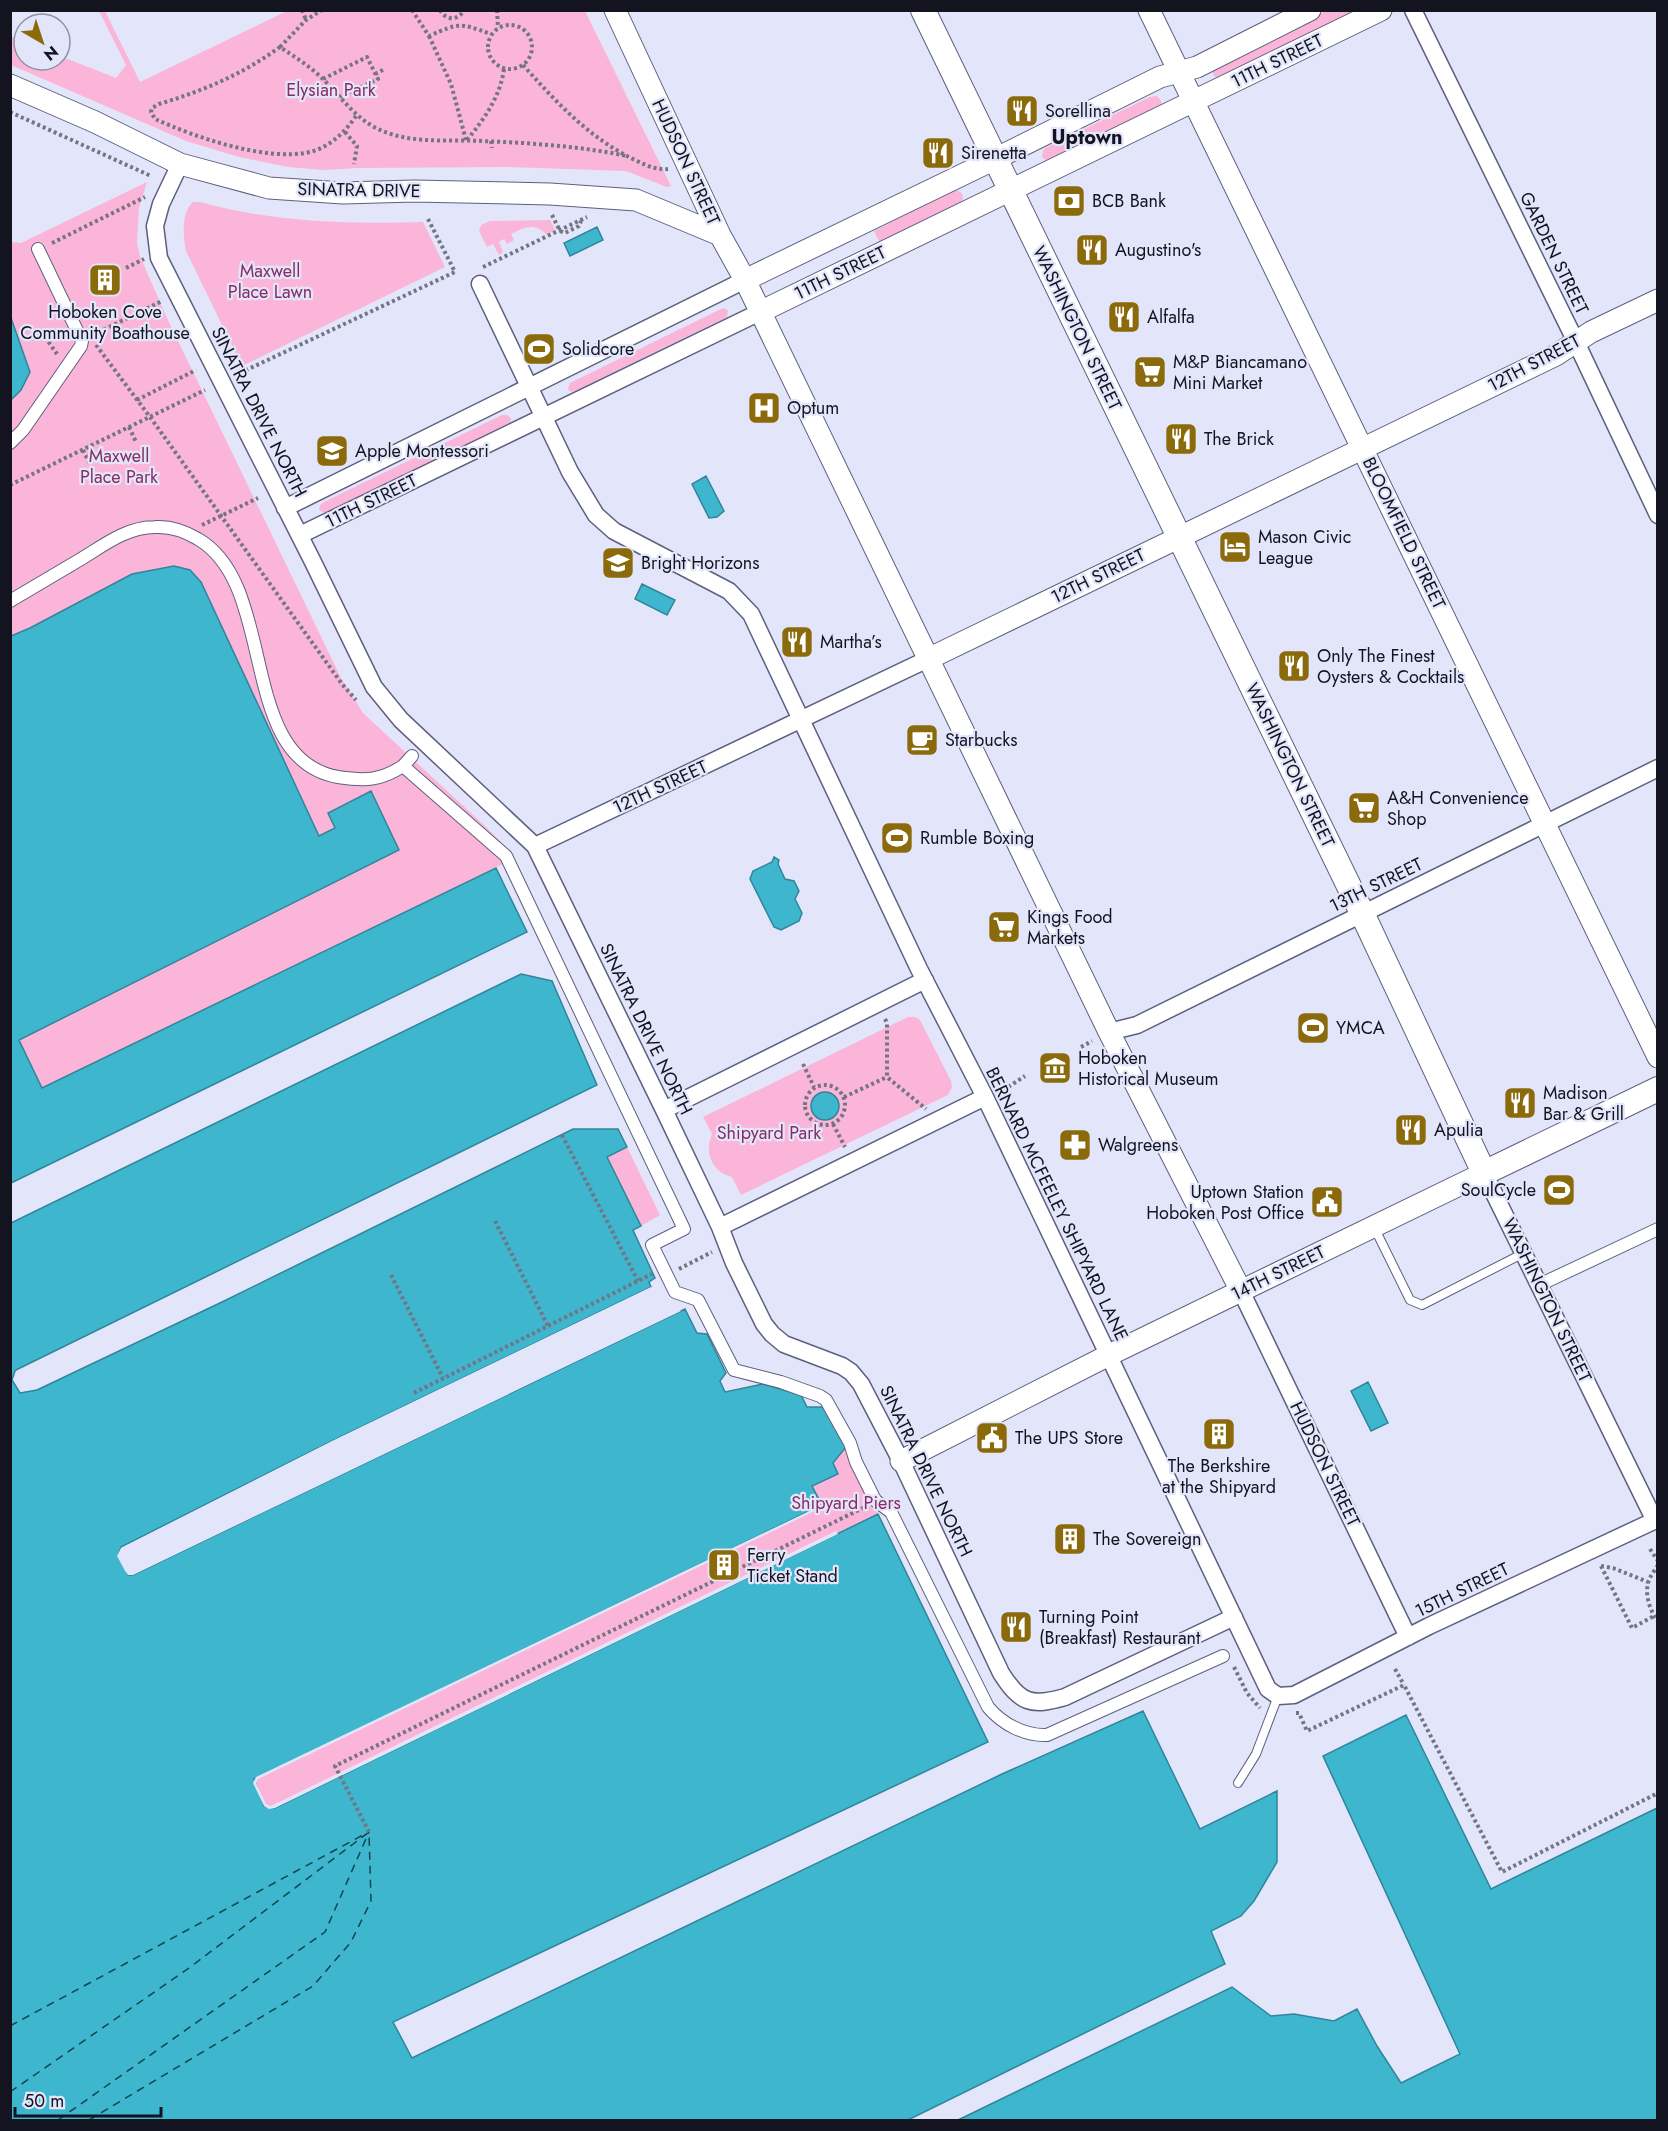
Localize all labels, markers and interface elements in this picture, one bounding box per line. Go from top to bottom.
north arrow [12,12,72,72]
street label: 11TH STREET [1227,27,1328,94]
text: N [39,40,63,66]
park label: Elysian Park [286,77,376,103]
restaurant icon: Sorellina [1004,93,1040,129]
street label: HUDSON STREET [645,95,727,230]
place label: Sorellina [1045,98,1111,124]
district label: Uptown [1052,123,1122,152]
restaurant icon: Sirenetta [920,135,956,171]
place label: Sirenetta [961,140,1027,166]
street label: SINATRA DRIVE [297,176,421,204]
bank icon: BCB Bank [1051,183,1087,219]
street label: GARDEN STREET [1513,187,1595,319]
place label: BCB Bank [1092,188,1166,214]
restaurant icon: Augustino's [1074,232,1110,268]
place label: Augustino's [1115,237,1201,263]
street label: 11TH STREET [790,239,891,306]
street label: WASHINGTON STREET [1026,241,1128,415]
park label: Maxwell Place Lawn [228,258,312,305]
building icon: Hoboken Cove Community Boathouse [87,262,123,298]
place label: Hoboken Cove Community Boathouse [20,299,190,346]
restaurant icon: Alfalfa [1106,299,1142,335]
place label: Alfalfa [1147,304,1195,330]
street label: SINATRA DRIVE NORTH [205,322,313,502]
street label: 12TH STREET [1483,327,1585,398]
sports icon: Solidcore [521,331,557,367]
place label: Solidcore [562,336,634,362]
place label: M&P Biancamano Mini Market [1173,349,1307,396]
supermarket icon: M&P Biancamano Mini Market [1132,354,1168,390]
hospital icon: Optum [746,390,782,426]
place label: Optum [787,395,839,421]
restaurant icon: The Brick [1163,421,1199,457]
place label: The Brick [1204,426,1274,452]
school or university icon: Apple Montessori [314,433,350,469]
place label: Apple Montessori [355,438,489,464]
park label: Maxwell Place Park [80,443,158,490]
street label: BLOOMFIELD STREET [1356,453,1452,614]
street label: 11TH STREET [321,467,422,534]
place label: Mason Civic League [1258,524,1351,571]
hotel icon: Mason Civic League [1217,529,1253,565]
street label: 12TH STREET [1047,542,1150,610]
school or university icon: Bright Horizons [600,545,636,581]
place label: Bright Horizons [641,550,759,576]
restaurant icon: Martha’s [779,624,815,660]
place label: Martha’s [820,629,882,655]
place label: Only The Finest Oysters & Cocktails [1317,643,1464,690]
restaurant icon: Only The Finest Oysters & Cocktails [1276,648,1312,684]
street label: WASHINGTON STREET [1239,678,1341,852]
cafe icon: Starbucks [904,722,940,758]
place label: Starbucks [945,727,1018,753]
street label: 12TH STREET [609,754,712,820]
place label: A&H Convenience Shop [1387,785,1528,832]
supermarket icon: A&H Convenience Shop [1346,790,1382,826]
sports icon: Rumble Boxing [879,820,915,856]
place label: Rumble Boxing [920,825,1034,851]
street label: 13TH STREET [1325,851,1427,919]
place label: Kings Food Markets [1027,904,1113,951]
supermarket icon: Kings Food Markets [986,909,1022,945]
street label: SINATRA DRIVE NORTH [593,939,699,1119]
sports icon: YMCA [1295,1010,1331,1046]
place label: YMCA [1336,1015,1385,1041]
place label: Hoboken Historical Museum [1078,1045,1219,1092]
museum icon: Hoboken Historical Museum [1037,1050,1073,1086]
street label: BERNARD MCFEELEY SHIPYARD LANE [979,1063,1135,1345]
place label: Madison Bar & Grill [1543,1080,1624,1127]
restaurant icon: Madison Bar & Grill [1502,1085,1538,1121]
restaurant icon: Apulia [1393,1112,1429,1148]
place label: Apulia [1434,1117,1483,1143]
park label: Shipyard Park [717,1120,821,1146]
pharmacy icon: Walgreens [1057,1127,1093,1163]
place label: Walgreens [1098,1132,1178,1158]
sports icon: SoulCycle [1541,1172,1577,1208]
place label: SoulCycle [1461,1177,1536,1203]
place label: Uptown Station Hoboken Post Office [1146,1179,1304,1226]
public building icon: Uptown Station Hoboken Post Office [1309,1184,1345,1220]
street label: WASHINGTON STREET [1496,1213,1598,1387]
street label: 14TH STREET [1227,1239,1330,1307]
street label: SINATRA DRIVE NORTH [873,1381,979,1561]
street label: HUDSON STREET [1283,1397,1367,1532]
building icon: The Berkshire at the Shipyard [1201,1416,1237,1452]
public building icon: The UPS Store [974,1420,1010,1456]
place label: The UPS Store [1015,1425,1123,1451]
place label: The Berkshire at the Shipyard [1162,1453,1276,1500]
park label: Shipyard Piers [791,1490,901,1516]
building icon: The Sovereign [1052,1521,1088,1557]
place label: The Sovereign [1093,1526,1201,1552]
place label: Ferry Ticket Stand [747,1542,838,1589]
building icon: Ferry Ticket Stand [706,1547,742,1583]
street label: 15TH STREET [1411,1556,1514,1624]
place label: Turning Point (Breakfast) Restaurant [1039,1604,1201,1651]
restaurant icon: Turning Point (Breakfast) Restaurant [998,1609,1034,1645]
scale bar [15,2080,160,2118]
text: 50 m [24,2088,64,2114]

